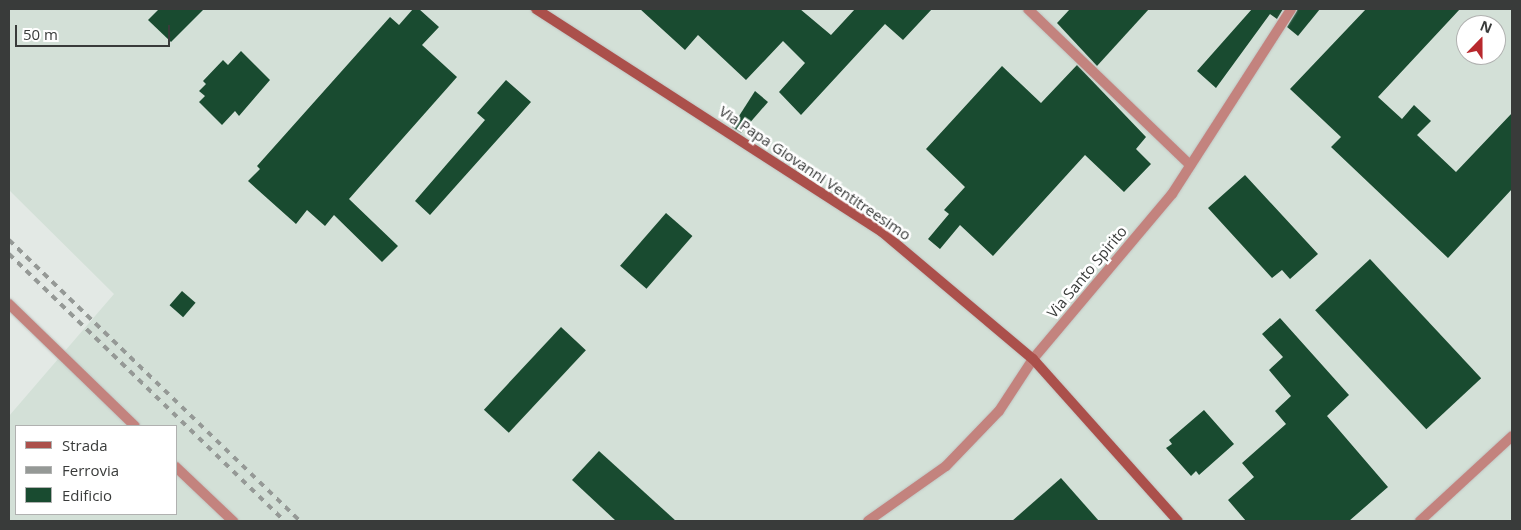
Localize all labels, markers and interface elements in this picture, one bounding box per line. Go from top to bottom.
scale bar [18,15,172,47]
north arrow [1456,15,1506,65]
text: N [1478,16,1495,37]
text: 50 m [23,24,58,44]
street label: Via Papa Giovanni Ventitreesimo [716,102,914,244]
street label: Via Santo Spirito [1043,222,1131,322]
legend [15,425,178,515]
text: Strada [62,435,108,455]
text: Ferrovia [62,460,119,480]
text: Edificio [62,485,112,505]

